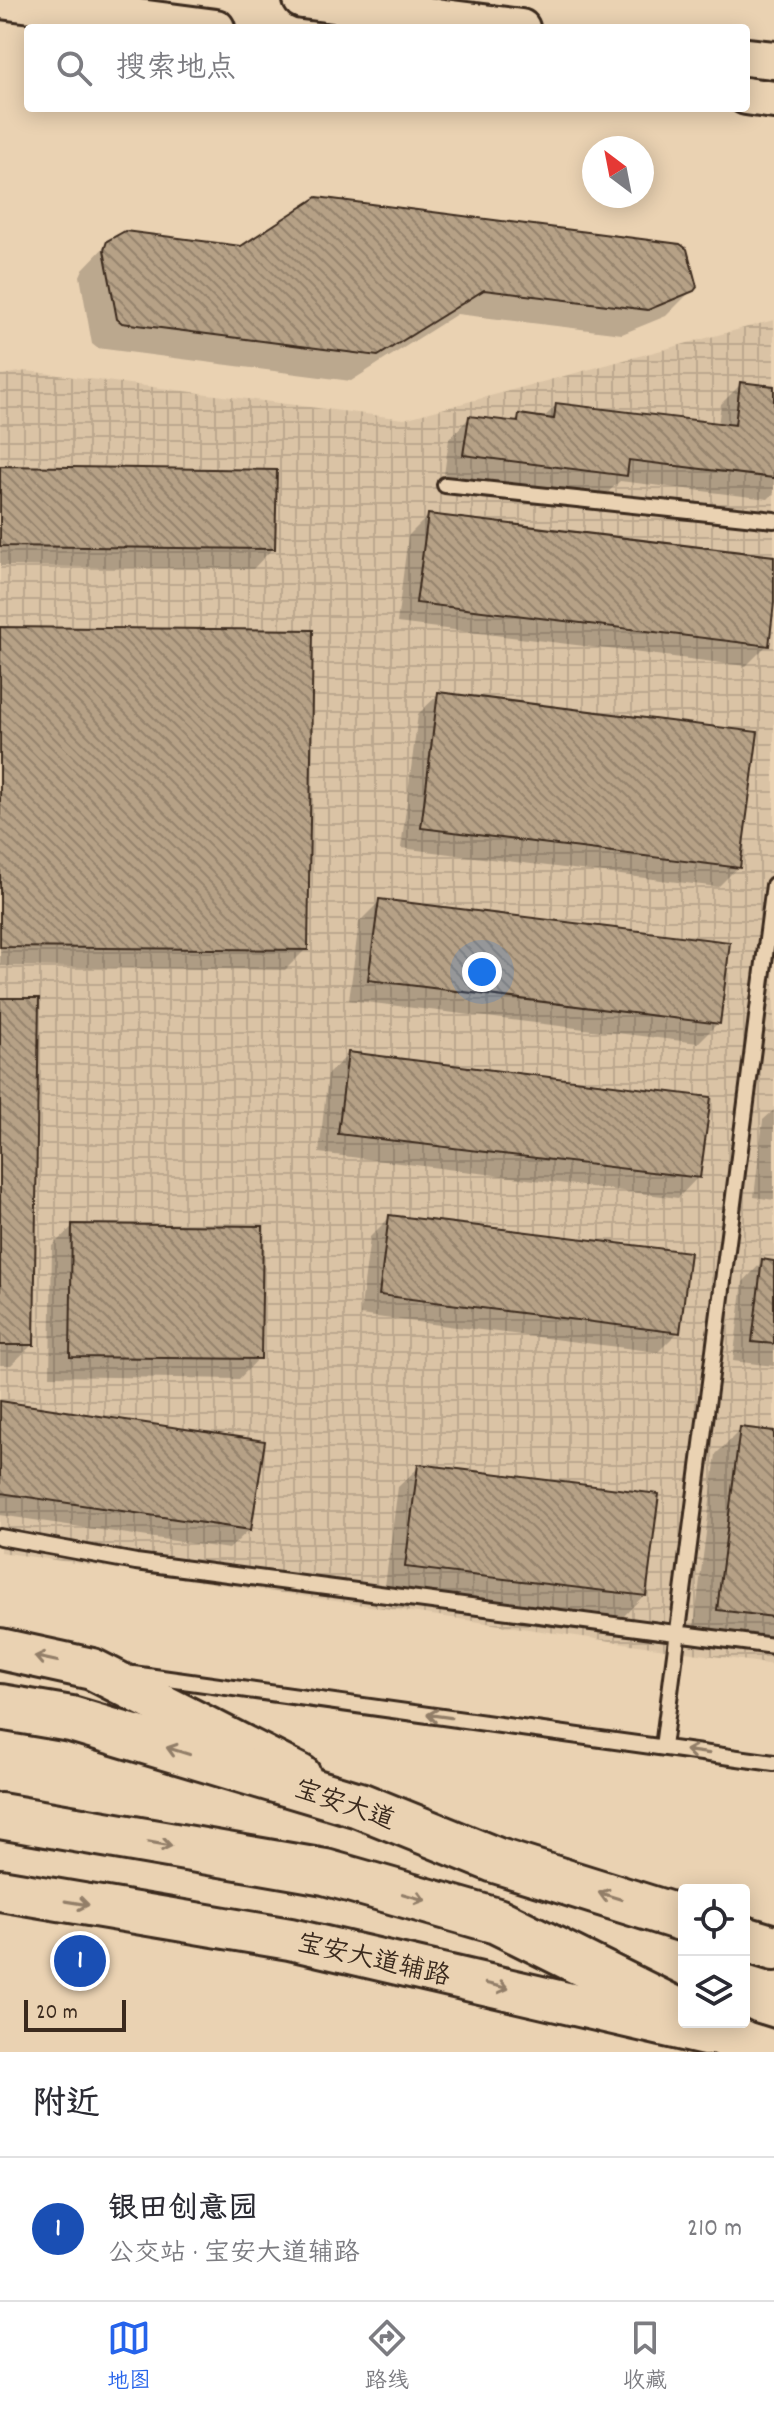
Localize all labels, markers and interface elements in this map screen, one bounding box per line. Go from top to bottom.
search box [24,24,750,112]
icon: search [52,46,96,90]
text: 搜索地点 [116,49,236,92]
north arrow [582,136,654,208]
your location [462,952,502,992]
one-way arrow [34,1651,59,1666]
one-way arrow [427,1708,452,1723]
one-way arrow [165,1743,191,1758]
one-way arrow [685,1744,710,1759]
street label: 宝安大道 [289,1772,399,1841]
one-way arrow [146,1837,172,1852]
map controls [678,1884,750,2028]
button: locate [678,1884,750,1956]
one-way arrow [597,1888,623,1903]
one-way arrow [400,1891,426,1906]
one-way arrow [64,1896,89,1911]
street label: 宝安大道辅路 [293,1926,453,1997]
pin: 1 [54,1931,106,1991]
button: layers [678,1956,750,2028]
one-way arrow [483,1980,509,1995]
scale bar [24,1996,126,2032]
text: 20 m [36,1998,78,2029]
text: 附近 [32,2082,100,2131]
text: 银田创意园 [108,2190,258,2233]
text: 1 [55,2211,61,2248]
text: 210 m [687,2211,742,2248]
text: 公交站 · 宝安大道辅路 [108,2236,360,2273]
tab: 地图 [107,2316,151,2398]
tab: 路线 [365,2316,409,2398]
tab: 收藏 [623,2316,667,2398]

